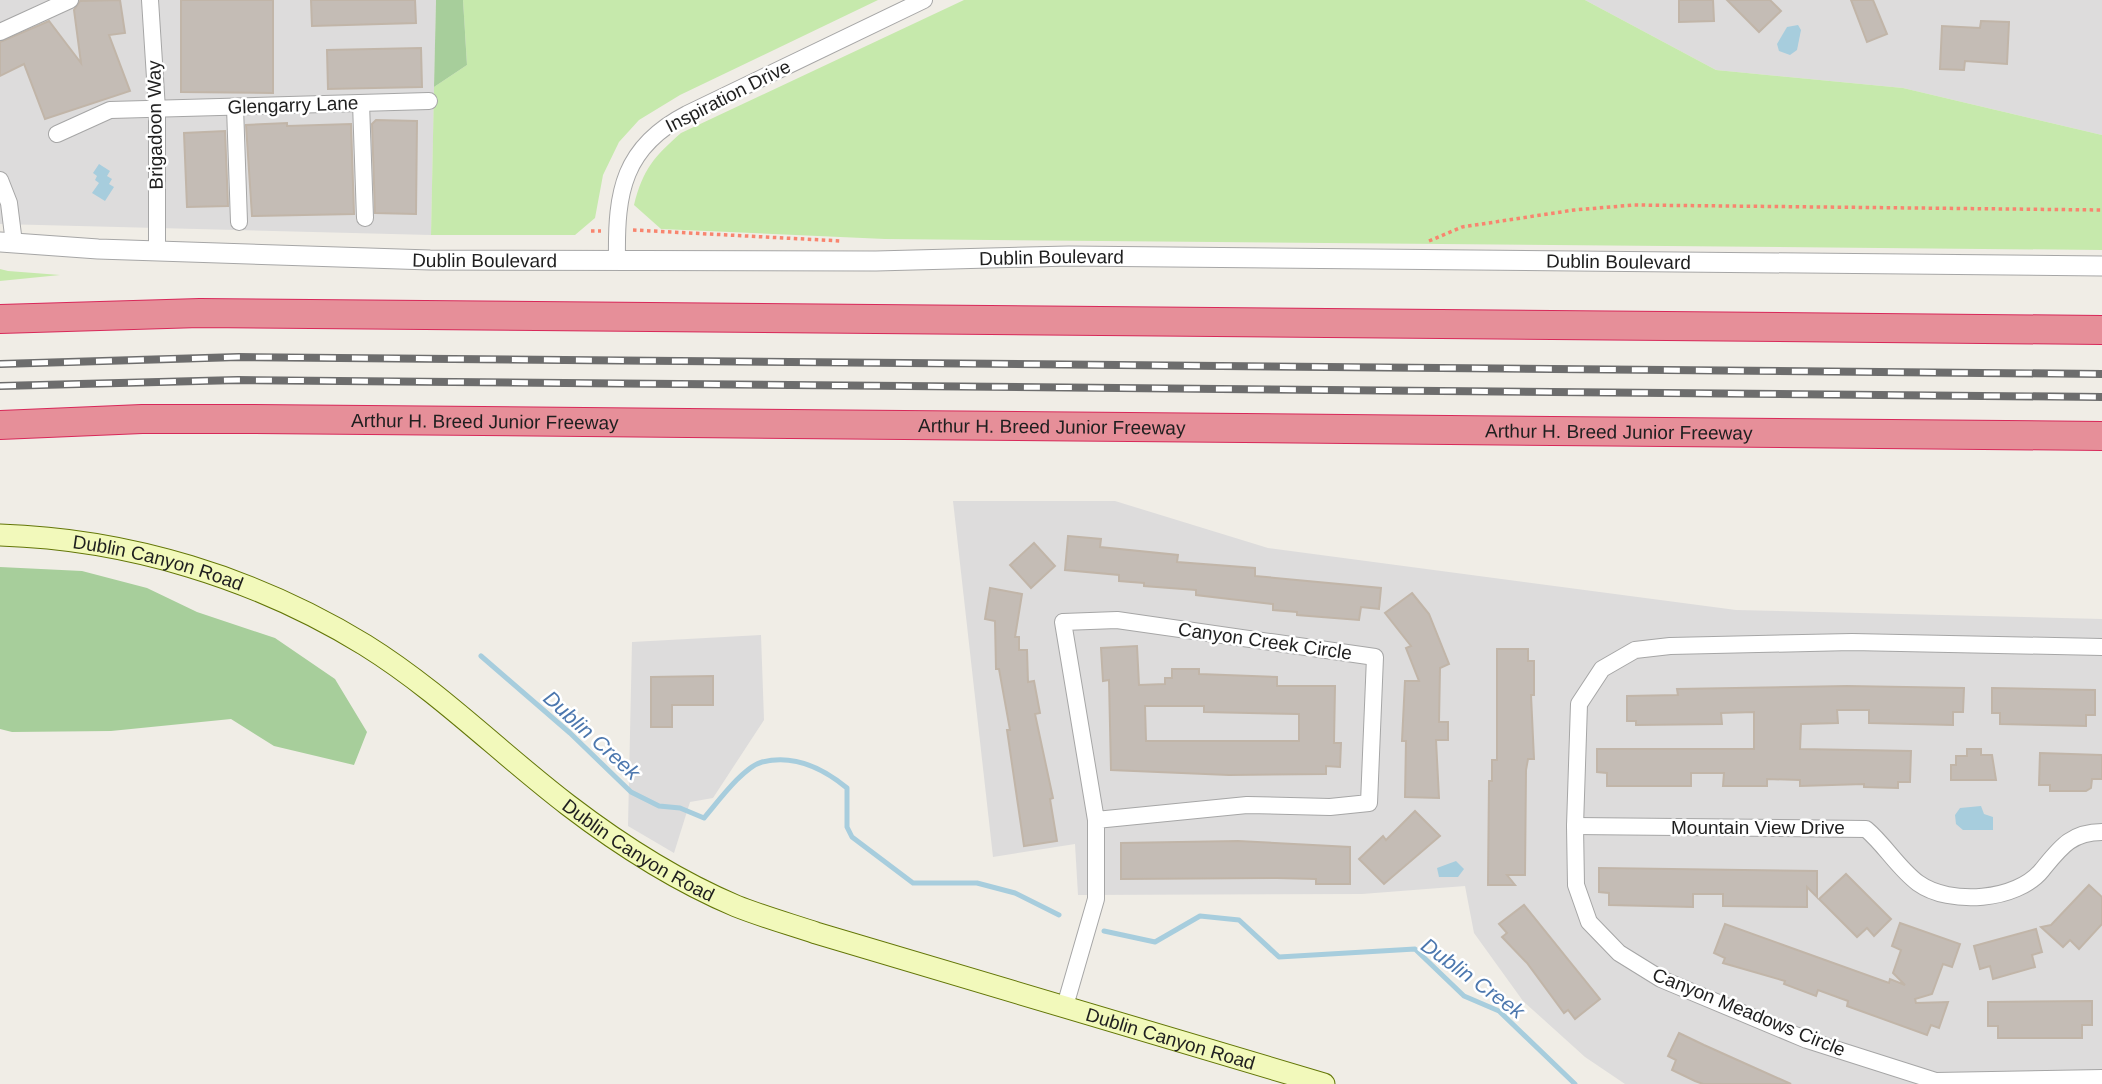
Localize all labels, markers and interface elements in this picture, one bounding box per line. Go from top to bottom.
street label: Inspiration Drive [662,55,794,137]
street label: Brigadoon Way [143,60,167,190]
street label: Glengarry Lane [227,92,359,118]
street label: Dublin Boulevard [979,245,1124,269]
street label: Dublin Boulevard [412,249,557,271]
street label: Dublin Boulevard [1546,250,1691,273]
street label: Arthur H. Breed Junior Freeway [351,409,619,433]
street label: Arthur H. Breed Junior Freeway [918,415,1186,438]
street label: Arthur H. Breed Junior Freeway [1485,420,1753,443]
street label: Dublin Canyon Road [71,531,246,594]
street label: Canyon Creek Circle [1177,618,1353,664]
water label: Dublin Creek [539,686,646,785]
street label: Dublin Canyon Road [559,794,718,905]
street label: Mountain View Drive [1671,817,1845,838]
water label: Dublin Creek [1417,933,1530,1024]
street label: Canyon Meadows Circle [1650,964,1848,1060]
street label: Dublin Canyon Road [1083,1003,1258,1073]

